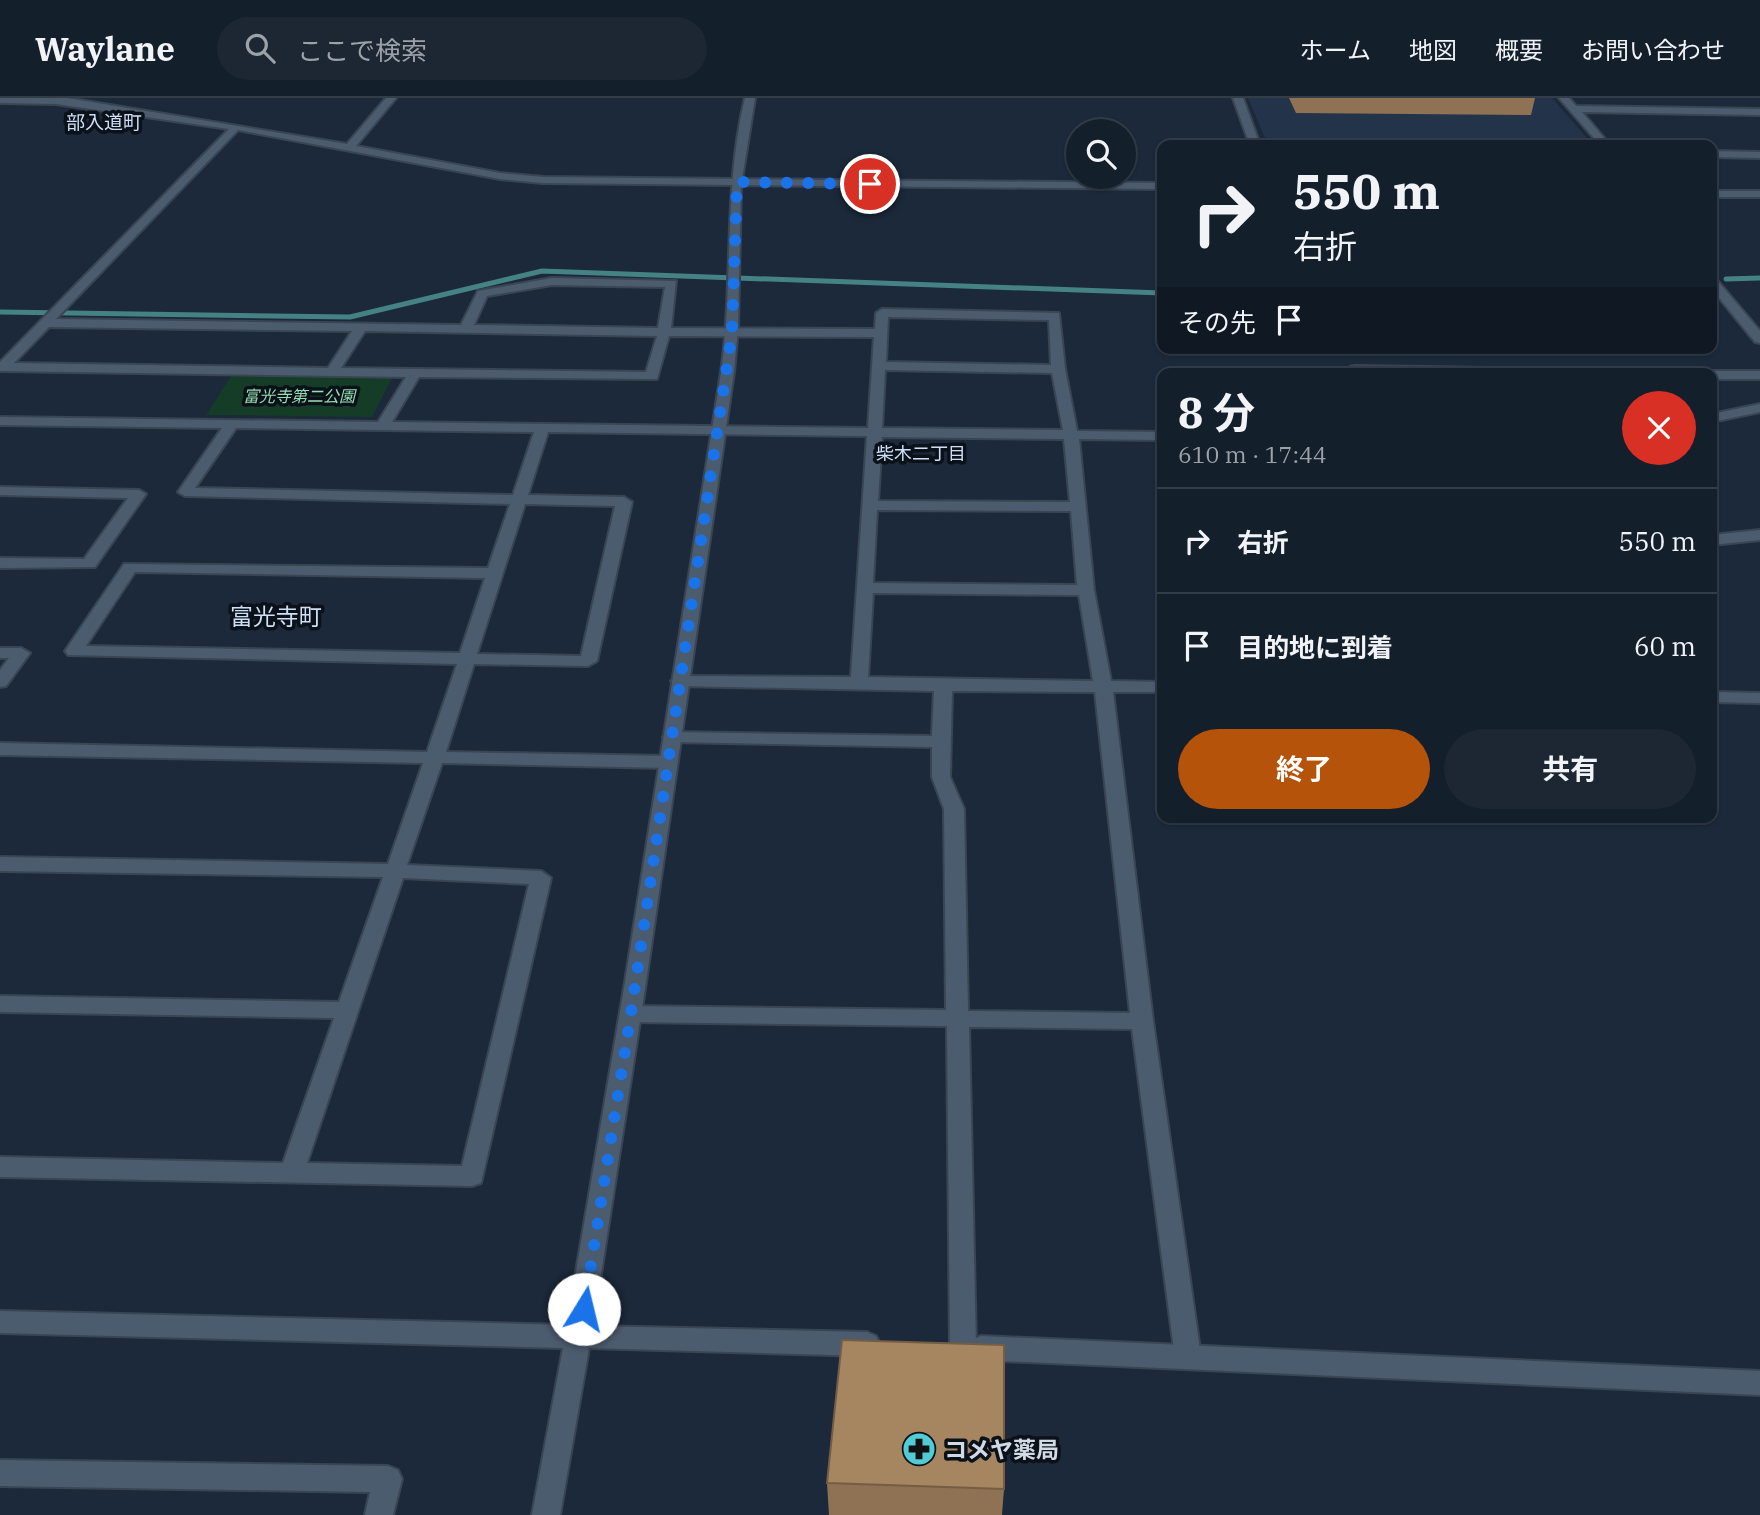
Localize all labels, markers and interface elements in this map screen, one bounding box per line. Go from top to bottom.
search box [217,17,707,80]
text: Waylane [35,27,175,70]
icon: search [241,29,279,67]
text: ここで検索 [297,33,427,67]
text: ホーム [1300,34,1371,66]
text: 地図 [1409,34,1457,66]
text: 概要 [1495,34,1543,66]
text: お問い合わせ [1581,34,1725,66]
district label: 部入道町 [66,110,142,134]
map controls [1066,119,1136,189]
button: search [1066,119,1136,189]
pin [840,154,900,214]
text: 550 m [1293,159,1440,222]
icon: arrive [851,165,889,203]
icon: right [1178,168,1269,259]
text: 右折 [1293,225,1357,267]
icon: arrive [1270,301,1308,339]
text: その先 [1178,305,1256,339]
text: 8 分 [1178,385,1255,440]
park label: 富光寺第二公園 [243,386,357,406]
button: close [1622,391,1696,465]
text: 610 m · 17:44 [1178,439,1327,469]
district label: 柴木二丁目 [876,442,966,465]
icon: right [1178,522,1216,560]
text: 550 m [1618,524,1696,558]
text: 右折 [1237,525,1289,559]
district label: 富光寺町 [230,601,322,631]
icon: arrive [1178,627,1216,665]
text: 60 m [1634,629,1696,663]
text: 目的地に到着 [1237,630,1393,664]
button: 終了 [1178,729,1430,809]
button: 共有 [1444,729,1696,809]
position arrow [547,1272,621,1346]
pharmacy icon: コメヤ薬局 [900,1430,938,1468]
place label: コメヤ薬局 [944,1434,1059,1464]

